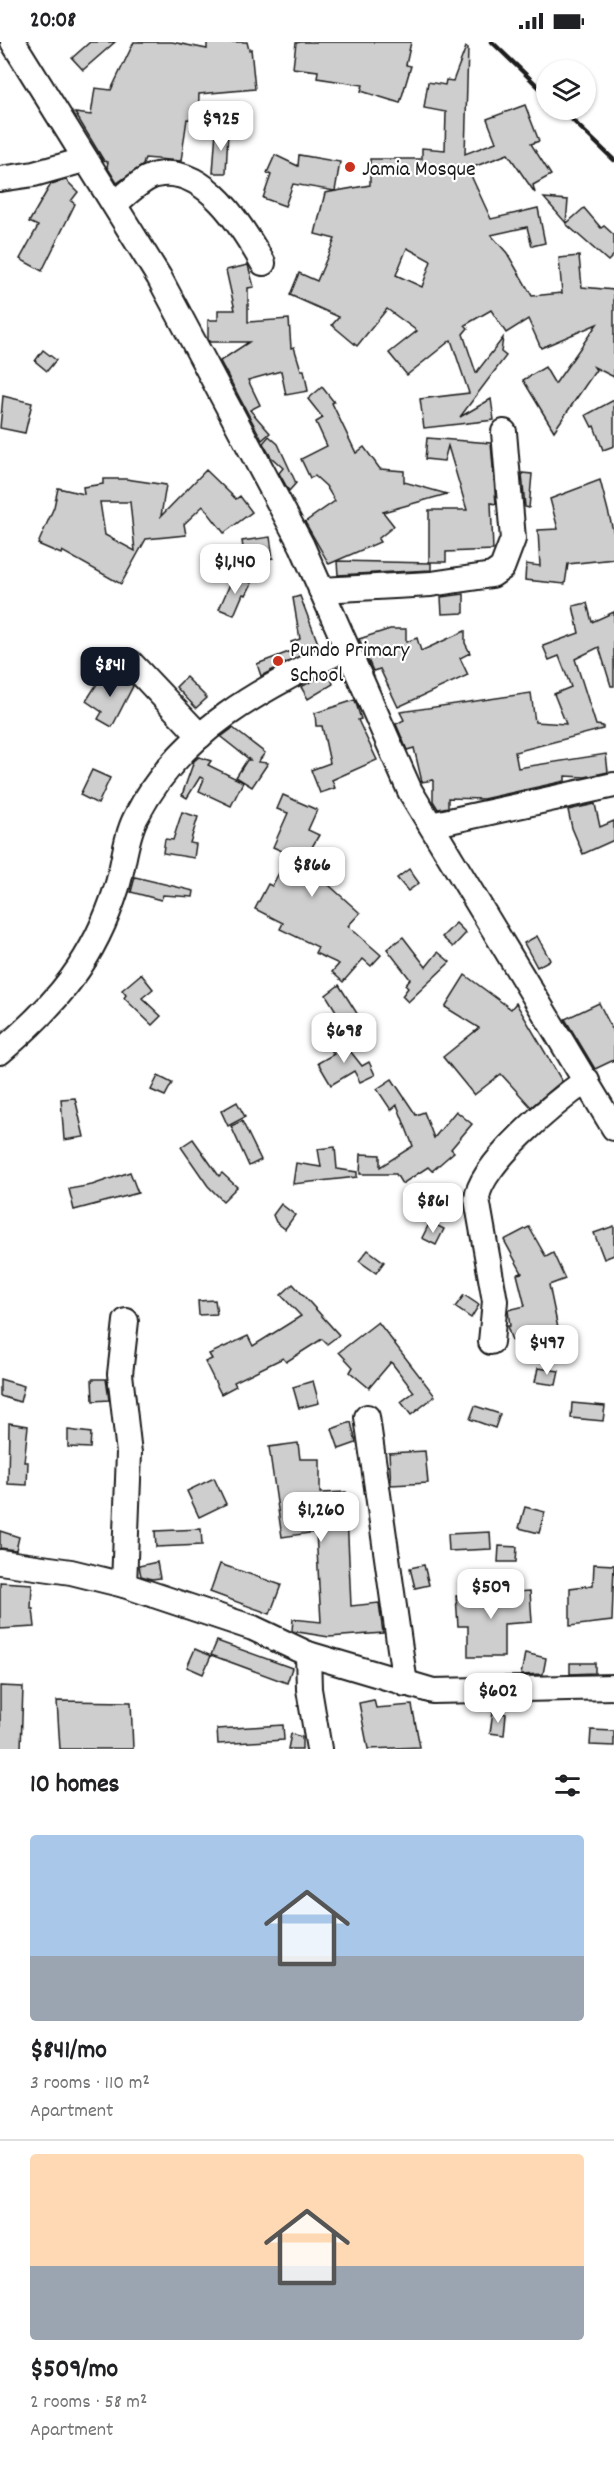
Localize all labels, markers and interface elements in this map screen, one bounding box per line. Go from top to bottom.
text: 20:08 [30,6,76,37]
map controls [536,60,596,120]
button: layers [536,60,596,120]
pin: $925 [185,101,257,152]
text: $925 [202,106,240,134]
place label: Jamia Mosque [362,155,476,186]
marker: Jamia Mosque [343,160,357,174]
pin: $1,140 [186,544,284,595]
text: $1,140 [214,549,256,577]
place label: Pundo Primary School [290,636,411,692]
pin: $841 [74,647,146,698]
text: $841 [95,652,125,680]
marker: Pundo Primary School [271,654,285,668]
pin: $866 [276,847,348,898]
text: $866 [293,852,331,880]
pin: $698 [308,1013,380,1064]
text: $698 [325,1018,363,1046]
pin: $861 [397,1183,469,1234]
text: $861 [417,1188,449,1216]
pin: $497 [511,1325,583,1376]
text: $497 [529,1330,565,1358]
pin: $1,260 [272,1492,370,1543]
text: $1,260 [297,1497,345,1525]
pin: $509 [455,1569,527,1620]
text: $509 [471,1574,511,1602]
pin: $602 [462,1673,534,1724]
text: $602 [478,1678,518,1706]
text: 10 homes [30,1767,120,1804]
icon: filters [551,1769,584,1802]
icon: home [253,1874,361,1982]
text: $841/mo [30,2033,107,2070]
text: 3 rooms · 110 m² [30,2070,150,2098]
text: Apartment [30,2098,113,2126]
icon: home [253,2193,361,2301]
text: $509/mo [30,2352,118,2389]
text: 2 rooms · 58 m² [30,2389,147,2417]
text: Apartment [30,2417,113,2445]

